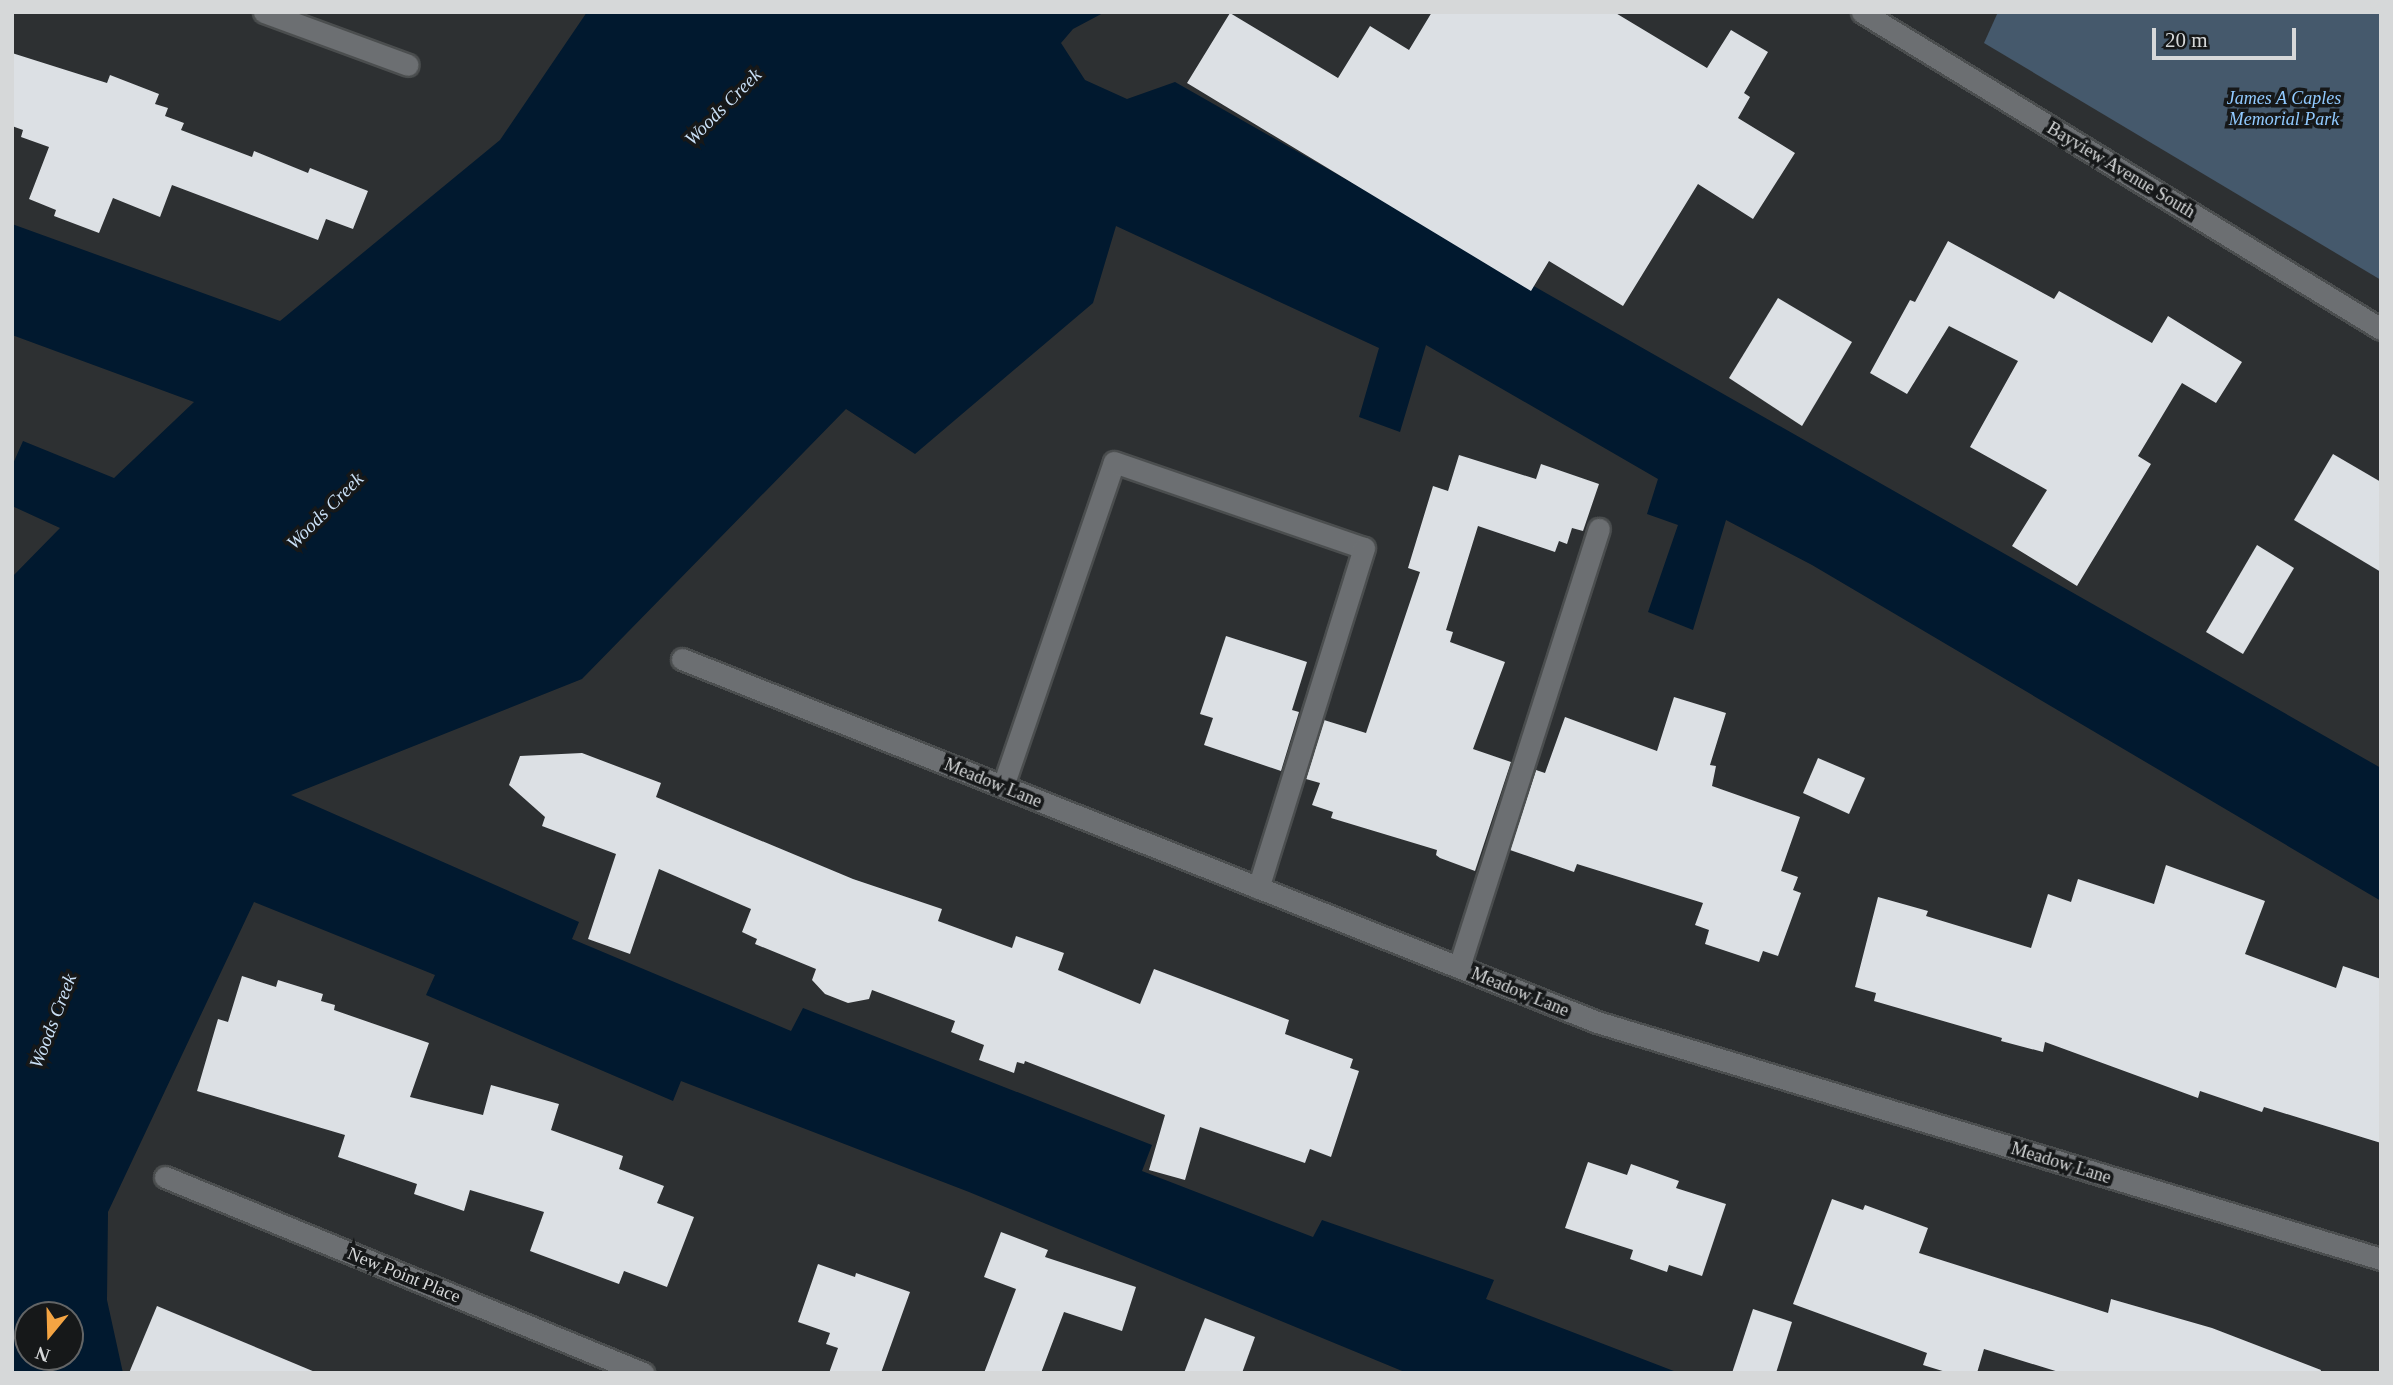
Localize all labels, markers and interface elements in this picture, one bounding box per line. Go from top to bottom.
scale bar [2155,14,2298,58]
text: 20 m [2165,28,2208,52]
water label: Woods Creek [680,64,766,150]
park label: James A Caples Memorial Park [2227,88,2341,130]
street label: Bayview Avenue South [2043,117,2199,223]
water label: Woods Creek [282,468,368,554]
street label: Meadow Lane [941,754,1045,812]
street label: Meadow Lane [1468,963,1572,1021]
water label: Woods Creek [25,971,81,1071]
street label: Meadow Lane [2008,1138,2114,1188]
street label: New Point Place [344,1243,464,1307]
north arrow [14,1301,84,1371]
text: N [33,1342,53,1367]

